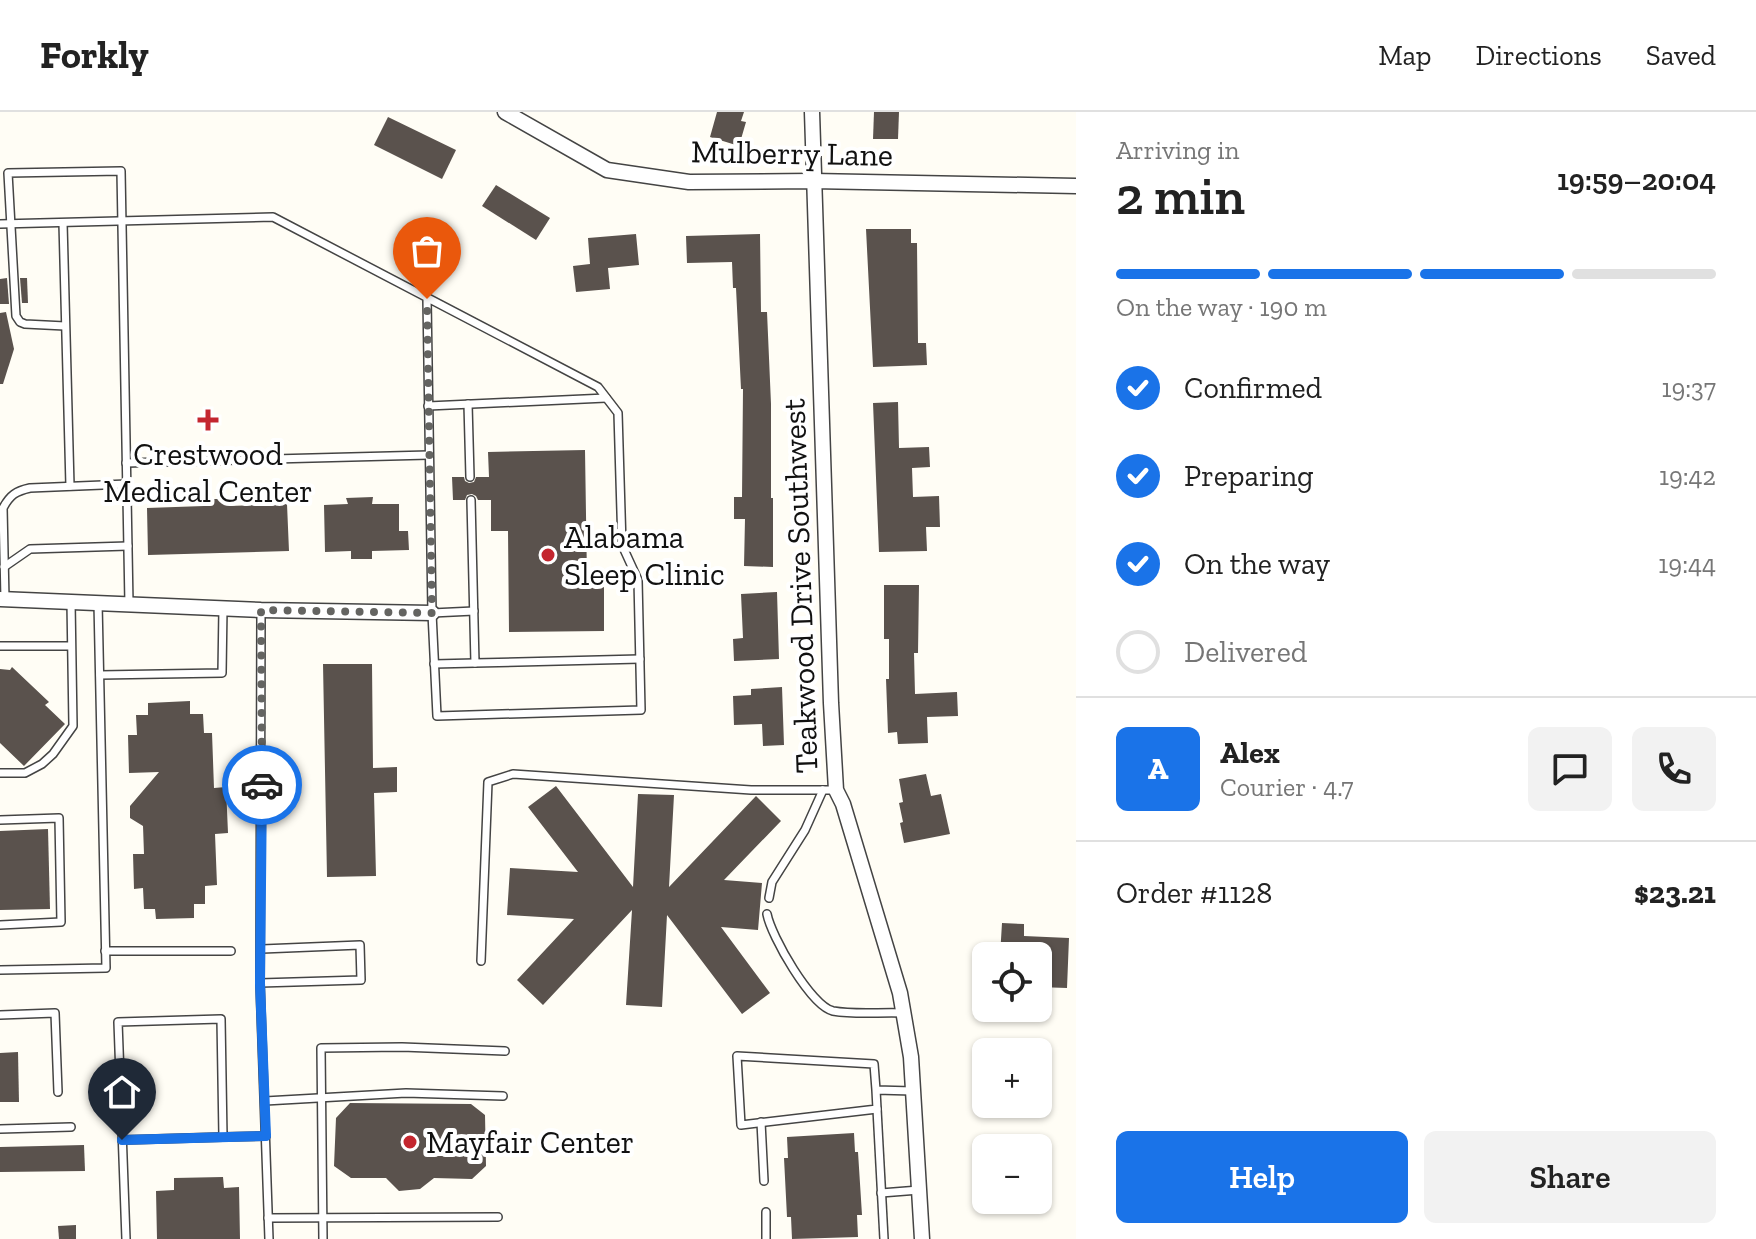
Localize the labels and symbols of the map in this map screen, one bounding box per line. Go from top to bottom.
street label: Mulberry Lane [691,132,893,174]
pin [393,217,461,299]
street label: Teakwood Drive Southwest [774,398,826,774]
marker: Crestwood Medical Center [197,409,219,431]
place label: Crestwood Medical Center [103,435,313,510]
place label: Alabama Sleep Clinic [564,518,725,593]
marker: Alabama Sleep Clinic [539,546,557,564]
courier [222,745,302,825]
pin [88,1058,156,1140]
place label: Mayfair Center [426,1123,634,1161]
marker: Mayfair Center [401,1133,419,1151]

